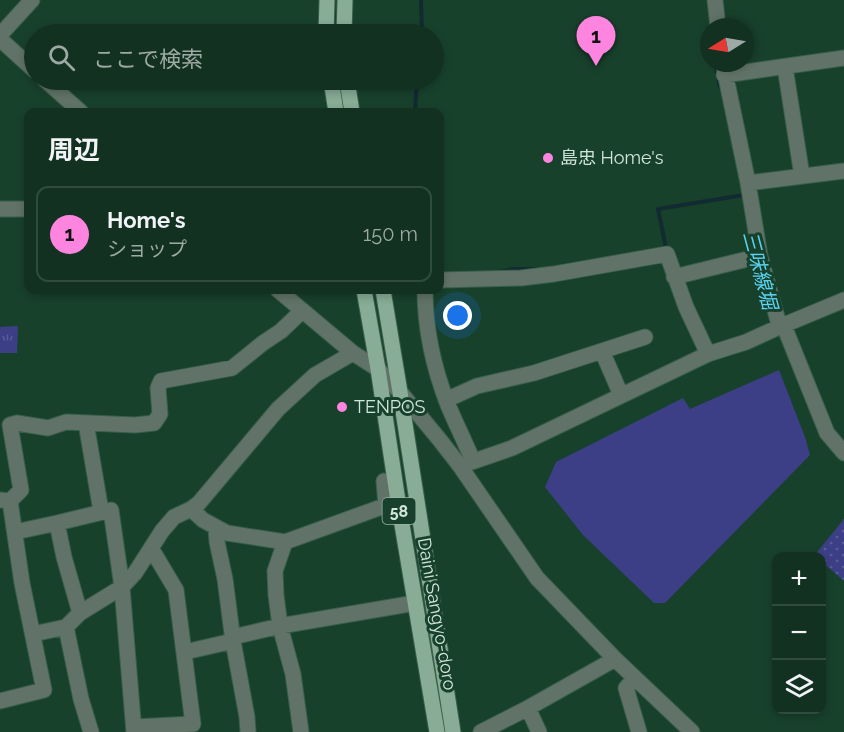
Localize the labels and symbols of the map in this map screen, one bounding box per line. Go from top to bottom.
pin: 1 [576,16,616,66]
north arrow [700,18,754,72]
place label: 島忠 Home's [560,147,664,168]
marker: 島忠 Home's [541,151,555,165]
water label: 三味線堀 [738,228,783,315]
your location [443,301,472,330]
place label: TENPOS [354,396,426,417]
marker: TENPOS [335,400,349,414]
road number: 58 [382,498,416,524]
street label: Daini Sangyo-doro [414,536,461,692]

